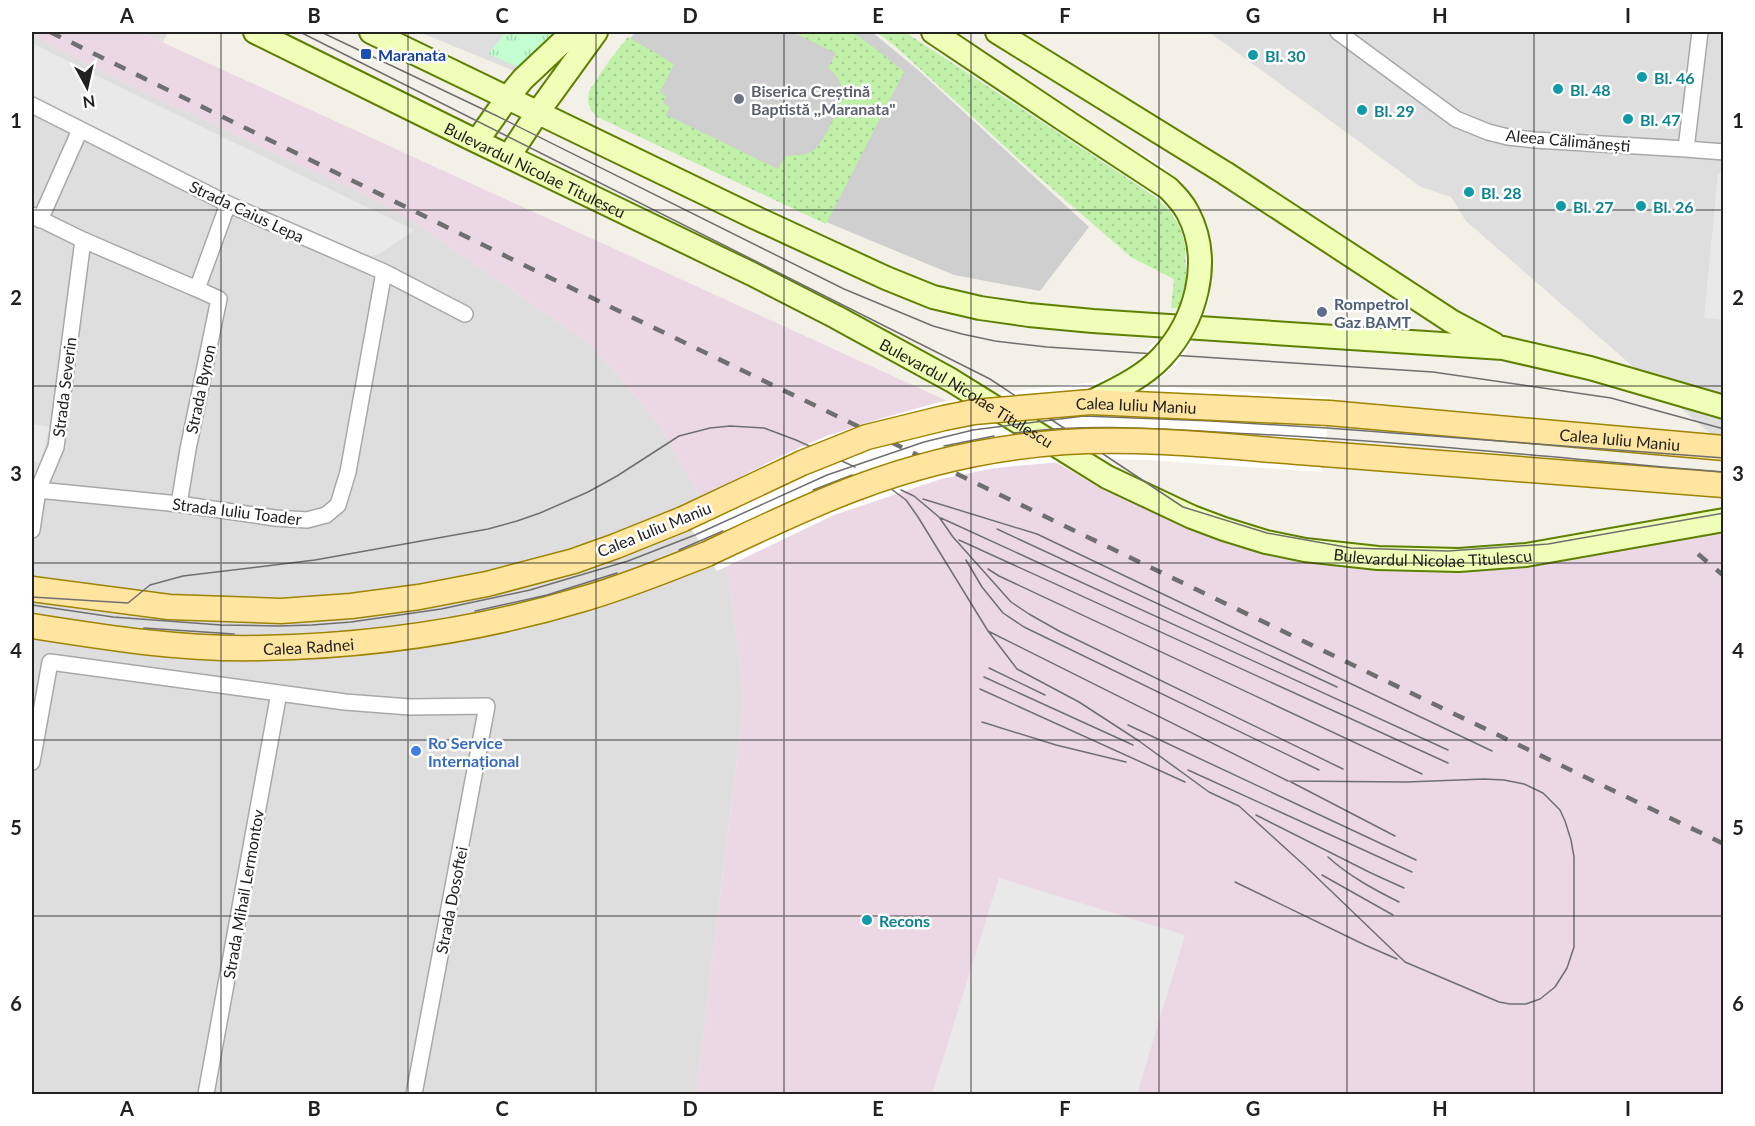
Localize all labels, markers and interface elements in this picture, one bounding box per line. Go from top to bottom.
text: A [119,3,134,27]
text: B [307,3,321,27]
text: C [495,3,509,27]
text: D [682,3,698,27]
text: E [872,3,884,27]
text: F [1059,3,1071,27]
text: G [1246,3,1260,27]
text: H [1432,3,1448,27]
text: I [1625,3,1631,27]
place label: Maranata [378,45,446,64]
place label: Bl. 30 [1265,46,1306,65]
marker: Maranata [359,47,373,61]
marker: Bl. 30 [1246,48,1260,62]
north arrow [57,57,117,117]
place label: Bl. 46 [1654,68,1695,87]
marker: Bl. 46 [1635,70,1649,84]
place label: Bl. 48 [1570,80,1611,99]
place label: Biserica Creștină Baptistă ,,Maranata" [751,81,895,118]
marker: Bl. 48 [1551,82,1565,96]
text: N [82,92,97,113]
marker: Biserica Creștină Baptistă ,,Maranata" [732,92,746,106]
place label: Bl. 29 [1374,101,1415,120]
marker: Bl. 29 [1355,103,1369,117]
text: 1 [10,108,22,132]
text: 1 [1732,108,1744,132]
place label: Bl. 47 [1640,110,1681,129]
marker: Bl. 47 [1621,112,1635,126]
street label: Bulevardul Nicolae Titulescu [442,118,629,221]
street label: Aleea Călimănești [1505,125,1631,155]
street label: Strada Caius Lepa [187,176,307,246]
place label: Bl. 28 [1481,183,1522,202]
marker: Bl. 28 [1462,185,1476,199]
place label: Bl. 27 [1573,197,1614,216]
place label: Bl. 26 [1653,197,1694,216]
marker: Bl. 27 [1554,199,1568,213]
marker: Bl. 26 [1634,199,1648,213]
text: 2 [10,285,22,309]
text: 2 [1732,285,1744,309]
place label: Rompetrol Gaz BAMT [1334,294,1412,331]
marker: Rompetrol Gaz BAMT [1315,305,1329,319]
street label: Bulevardul Nicolae Titulescu [877,333,1057,451]
street label: Strada Severin [48,336,80,438]
street label: Strada Byron [181,343,219,435]
street label: Calea Iuliu Maniu [1075,392,1197,416]
street label: Calea Iuliu Maniu [1559,424,1681,454]
text: 3 [10,461,22,485]
text: 3 [1732,461,1744,485]
street label: Strada Iuliu Toader [171,494,303,528]
street label: Calea Iuliu Maniu [594,498,714,560]
street label: Bulevardul Nicolae Titulescu [1333,544,1533,570]
street label: Calea Radnei [263,633,355,657]
text: 4 [10,638,22,662]
text: 4 [1732,638,1744,662]
place label: Ro Service Internațional [428,733,519,770]
marker: Ro Service Internațional [409,744,423,758]
street label: Strada Mihail Lermontov [219,807,267,980]
text: 5 [10,815,22,839]
text: 5 [1732,815,1744,839]
street label: Strada Dosoftei [431,845,471,955]
place label: Recons [879,911,930,930]
marker: Recons [860,913,874,927]
text: 6 [10,991,22,1015]
text: 6 [1732,991,1744,1015]
text: A [119,1096,134,1120]
text: B [307,1096,321,1120]
text: C [495,1096,509,1120]
text: D [682,1096,698,1120]
text: E [872,1096,884,1120]
text: F [1059,1096,1071,1120]
text: G [1246,1096,1260,1120]
text: H [1432,1096,1448,1120]
text: I [1625,1096,1631,1120]

